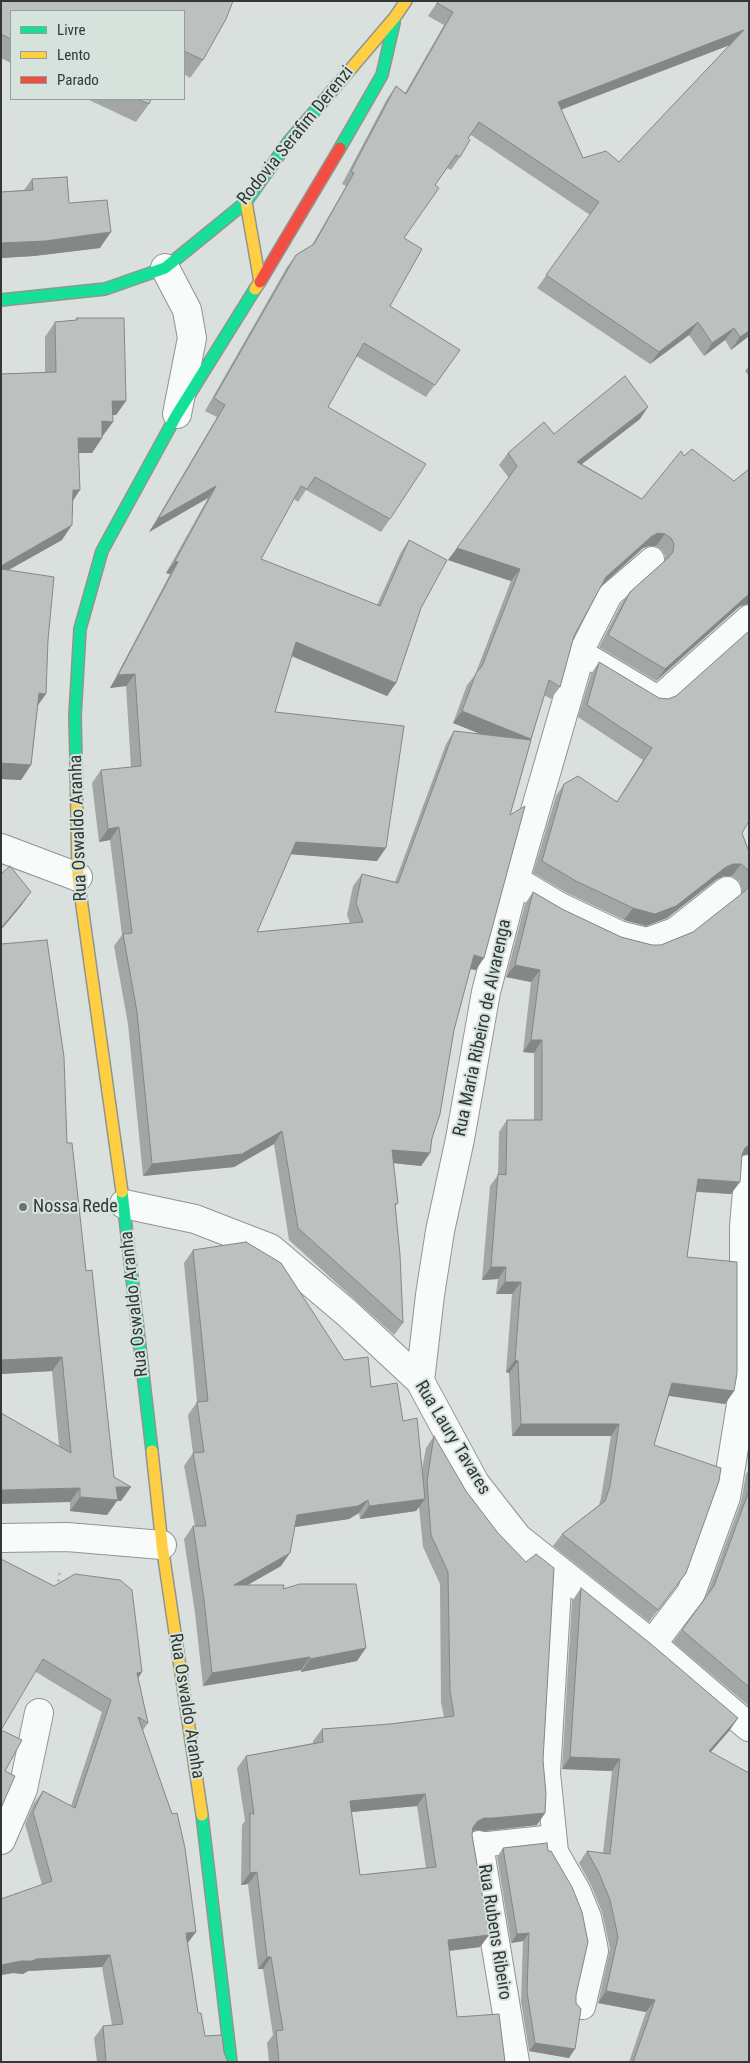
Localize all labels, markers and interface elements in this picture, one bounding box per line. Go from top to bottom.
legend [10,10,185,100]
text: Livre [57,21,85,39]
text: Lento [57,46,90,64]
street label: Rodovia Serafim Derenzi [233,62,359,210]
text: Parado [57,71,99,89]
street label: Rua Oswaldo Aranha [66,754,92,902]
street label: Rua Maria Ribeiro de Alvarenga [449,917,517,1139]
place label: Nossa Rede [33,1196,118,1218]
marker: Nossa Rede [17,1201,29,1213]
street label: Rua Oswaldo Aranha [117,1230,153,1378]
street label: Rua Laury Tavares [409,1377,495,1499]
street label: Rua Oswaldo Aranha [164,1632,208,1780]
street label: Rua Rubens Ribeiro [473,1863,515,2001]

